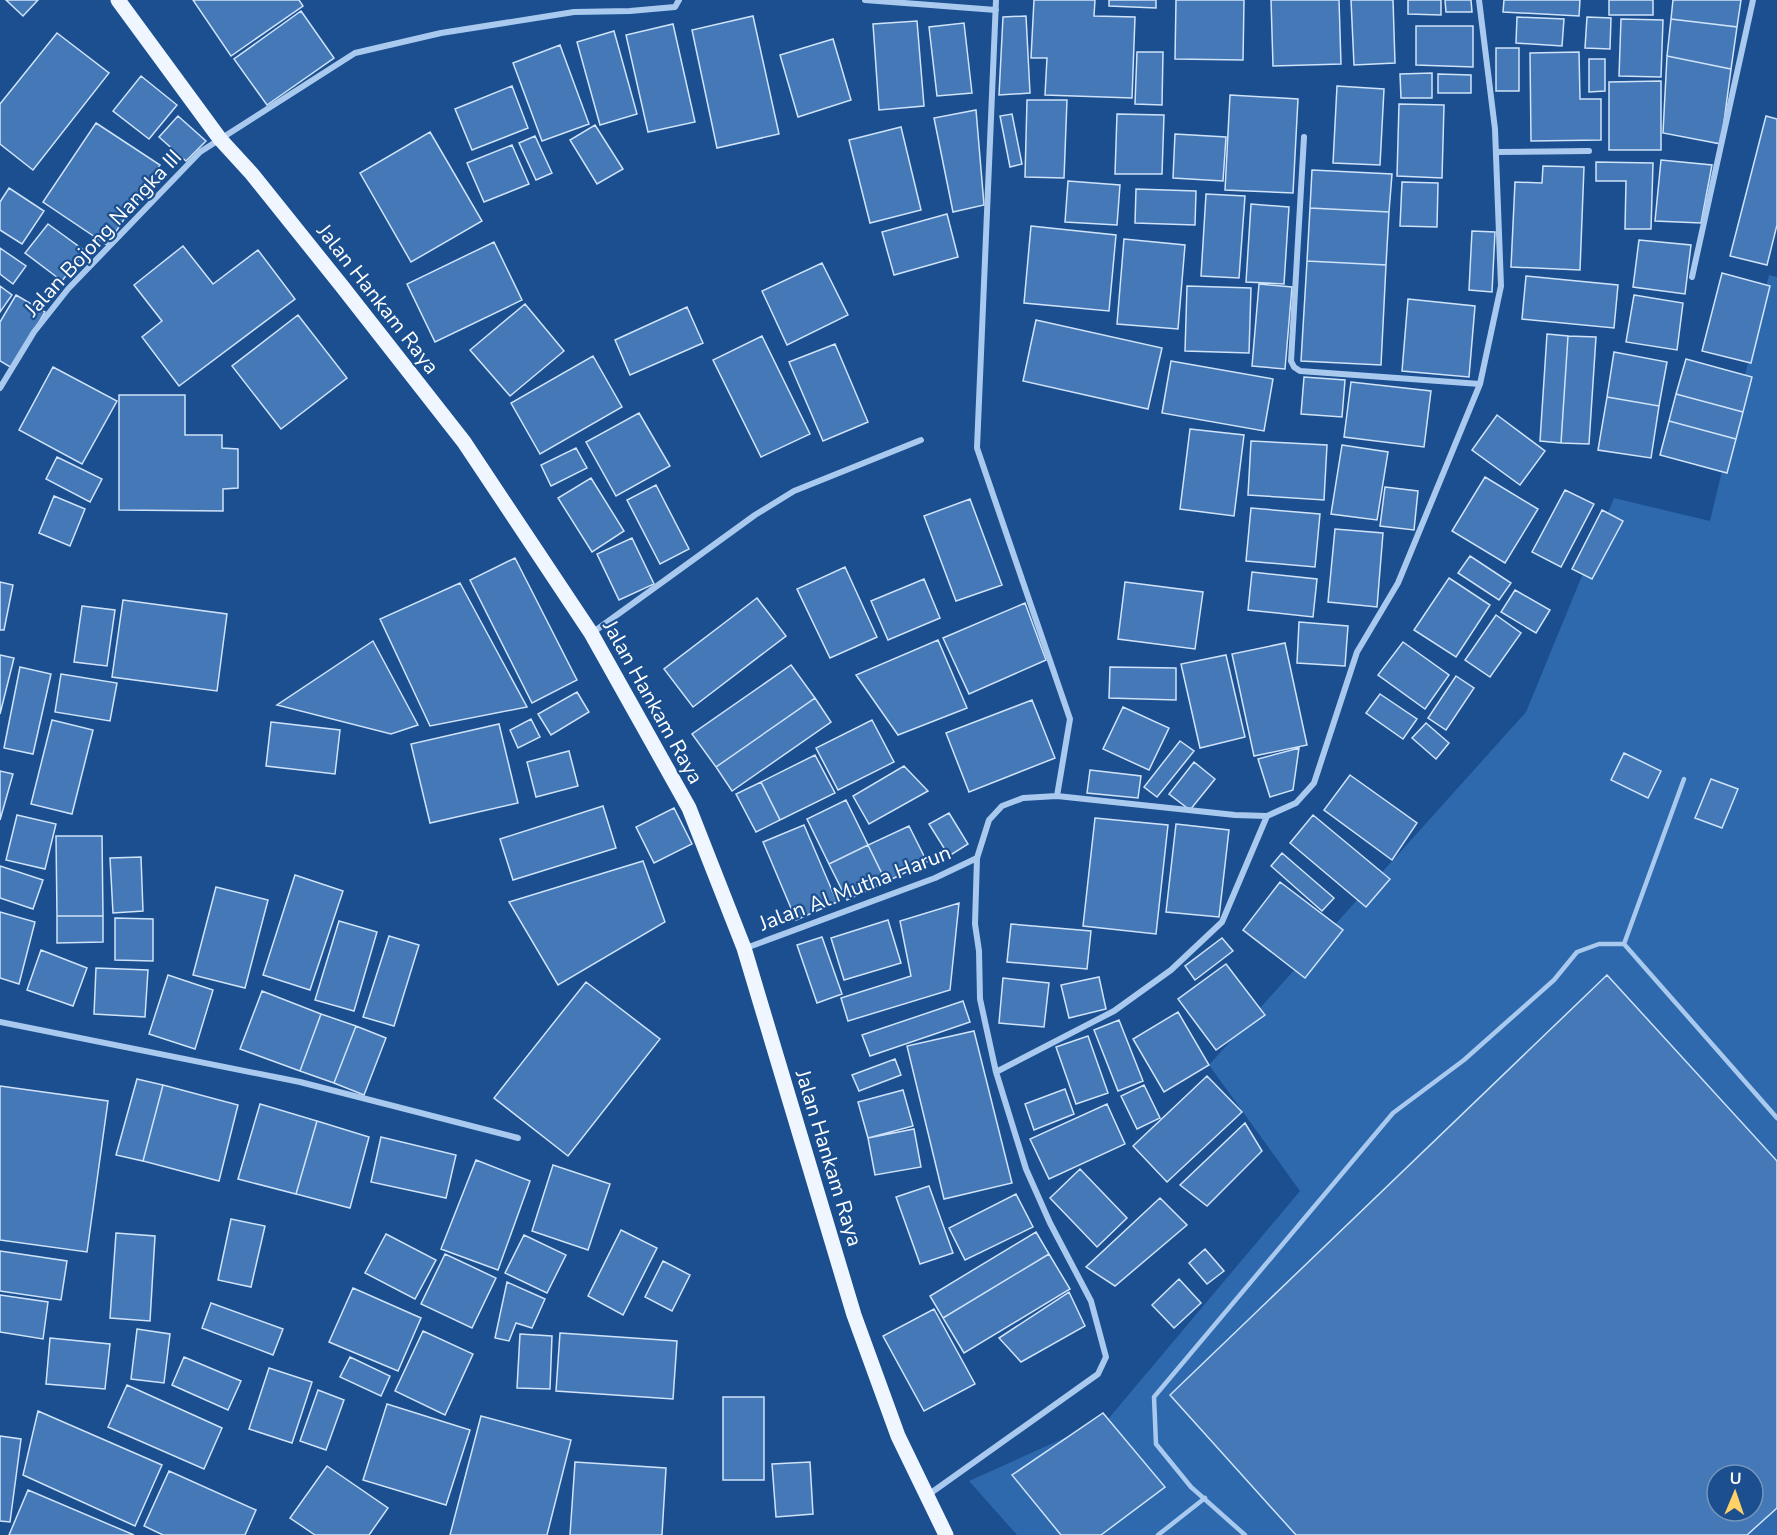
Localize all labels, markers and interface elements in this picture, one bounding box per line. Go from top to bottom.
street label: Jalan Bojong Nangka III [18,143,188,323]
street label: Jalan Hankam Raya [310,217,445,380]
street label: Jalan Hankam Raya [596,614,710,789]
street label: Jalan Al Mutha Harun [754,838,955,938]
street label: Jalan Hankam Raya [789,1065,869,1250]
north arrow [1705,1463,1765,1523]
text: U [1729,1468,1742,1490]

